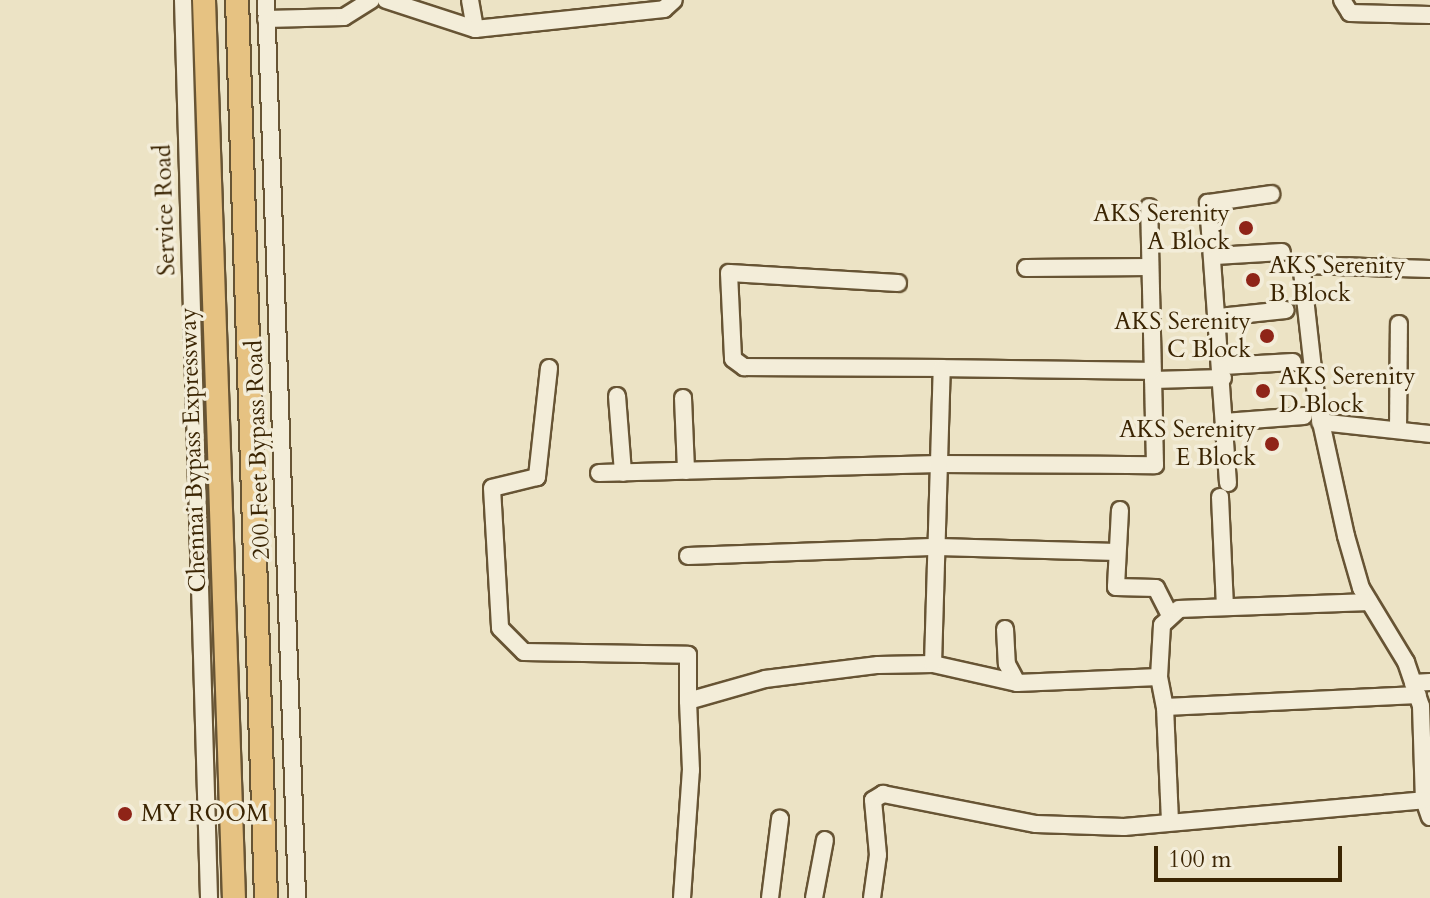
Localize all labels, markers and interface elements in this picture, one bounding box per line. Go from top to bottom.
street label: Service Road [148,144,182,276]
place label: AKS Serenity A Block [1093,200,1230,256]
marker: AKS Serenity A Block [1237,219,1255,237]
place label: AKS Serenity B Block [1269,252,1406,308]
marker: AKS Serenity B Block [1244,271,1262,289]
street label: Chennai Bypass Expressway [174,307,212,593]
place label: AKS Serenity C Block [1114,308,1251,364]
marker: AKS Serenity C Block [1258,327,1276,345]
street label: 200 Feet Bypass Road [240,339,276,561]
place label: AKS Serenity D Block [1279,363,1416,419]
marker: AKS Serenity D Block [1254,382,1272,400]
place label: AKS Serenity E Block [1119,416,1256,472]
marker: AKS Serenity E Block [1263,435,1281,453]
place label: MY ROOM [141,800,269,828]
marker: MY ROOM [116,805,134,823]
scale bar [1158,830,1346,880]
text: 100 m [1168,843,1232,876]

